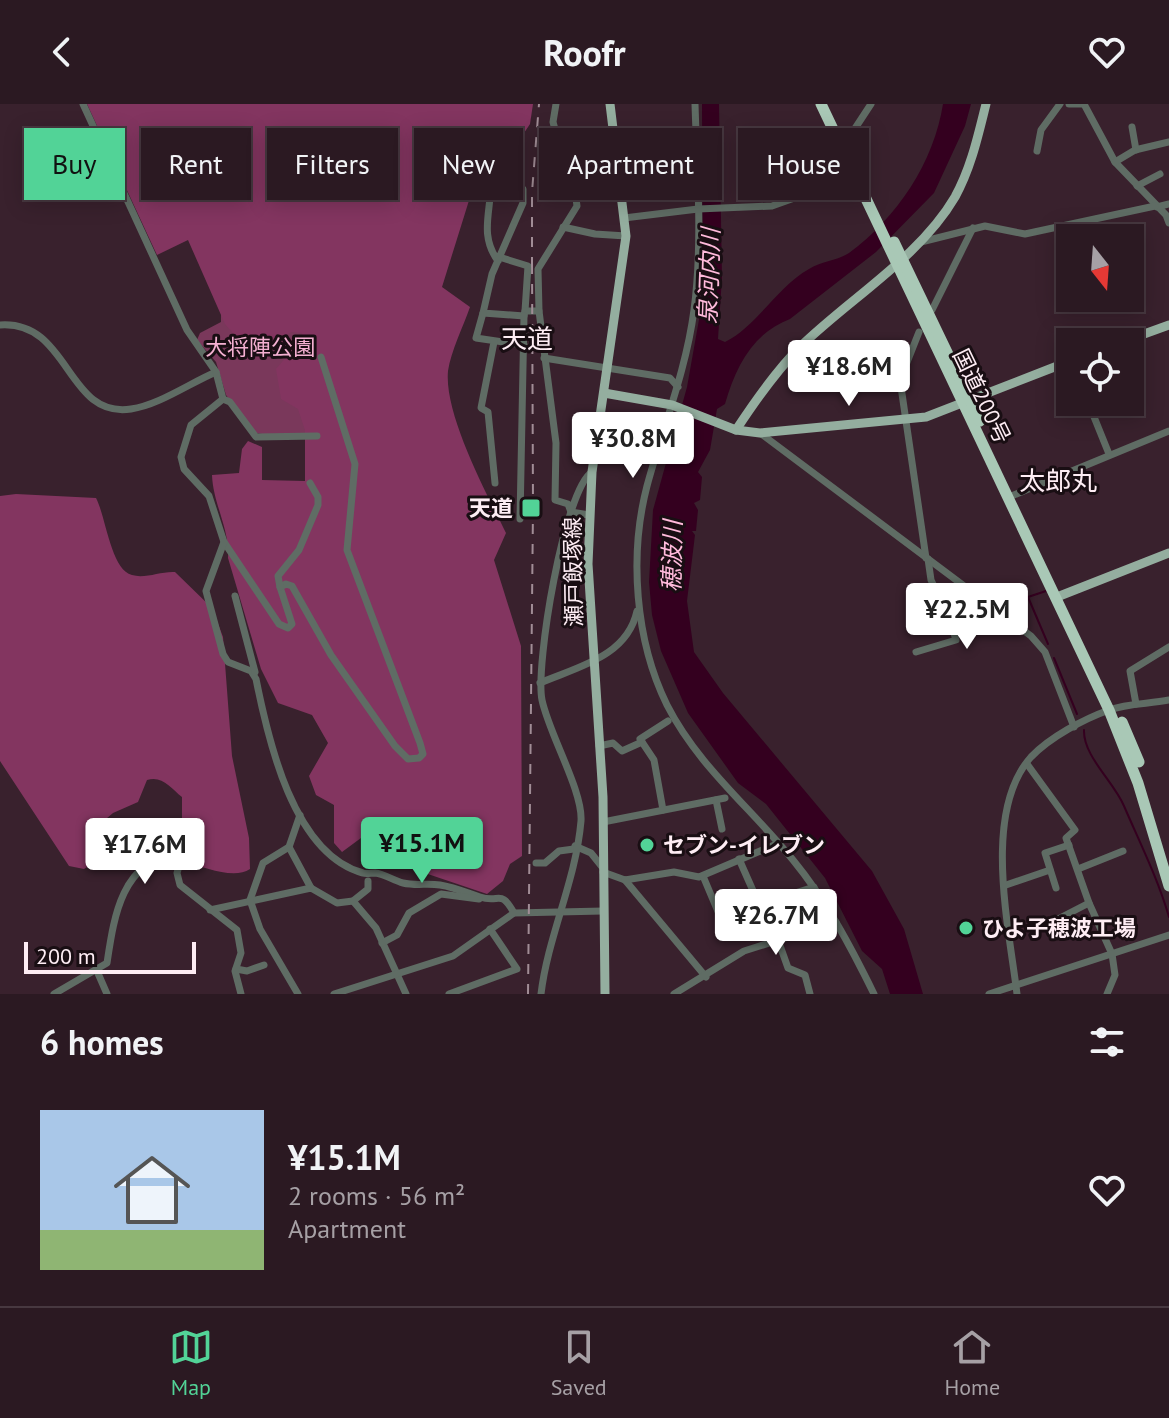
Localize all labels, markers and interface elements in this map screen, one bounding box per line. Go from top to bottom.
text: Roofr [543,29,626,76]
icon: back [40,30,84,74]
icon: heart [1085,30,1129,74]
chip: Buy [24,128,125,200]
chip: Rent [141,128,251,200]
chip: Filters [267,128,398,200]
chip: New [414,128,523,200]
chip: Apartment [539,128,722,200]
chip: House [738,128,869,200]
water label: 泉河内川 [692,224,726,325]
north arrow [1056,224,1144,312]
map controls [1056,224,1144,416]
district label: 天道 [501,322,553,355]
button: locate [1056,328,1144,416]
park label: 大将陣公園 [205,333,315,361]
pin: ¥18.6M [784,340,914,408]
street label: 国道200号 [947,344,1017,448]
text: ¥18.6M [806,349,892,382]
pin: ¥30.8M [568,412,698,480]
text: ¥30.8M [590,421,676,454]
district label: 太郎丸 [1019,464,1097,497]
place label: 天道 [469,494,513,522]
marker: 天道 [520,497,542,519]
street label: 瀬戸飯塚線 [558,517,588,627]
water label: 穂波川 [656,517,688,592]
pin: ¥22.5M [902,583,1032,651]
text: ¥22.5M [924,592,1010,625]
pin: ¥15.1M [357,817,487,885]
pin: ¥17.6M [80,818,210,886]
text: ¥15.1M [379,826,465,859]
text: ¥17.6M [103,827,187,860]
place label: セブン-イレブン [663,831,825,859]
marker: セブン-イレブン [638,836,656,854]
pin: ¥26.7M [711,889,841,957]
text: ¥26.7M [733,898,819,931]
place label: ひよ子穂波工場 [982,914,1136,942]
marker: ひよ子穂波工場 [957,919,975,937]
scale bar [24,938,196,974]
text: 200 m [36,942,96,970]
text: 6 homes [40,1020,164,1064]
icon: filters [1085,1020,1129,1064]
text: ¥15.1M [288,1135,401,1179]
icon: home [104,1142,200,1238]
icon: heart [1085,1168,1129,1212]
text: 2 rooms · 56 m² [288,1179,465,1212]
text: Apartment [288,1212,406,1245]
tab: Map [169,1325,213,1401]
tab: Saved [551,1325,607,1401]
tab: Home [944,1325,1000,1401]

